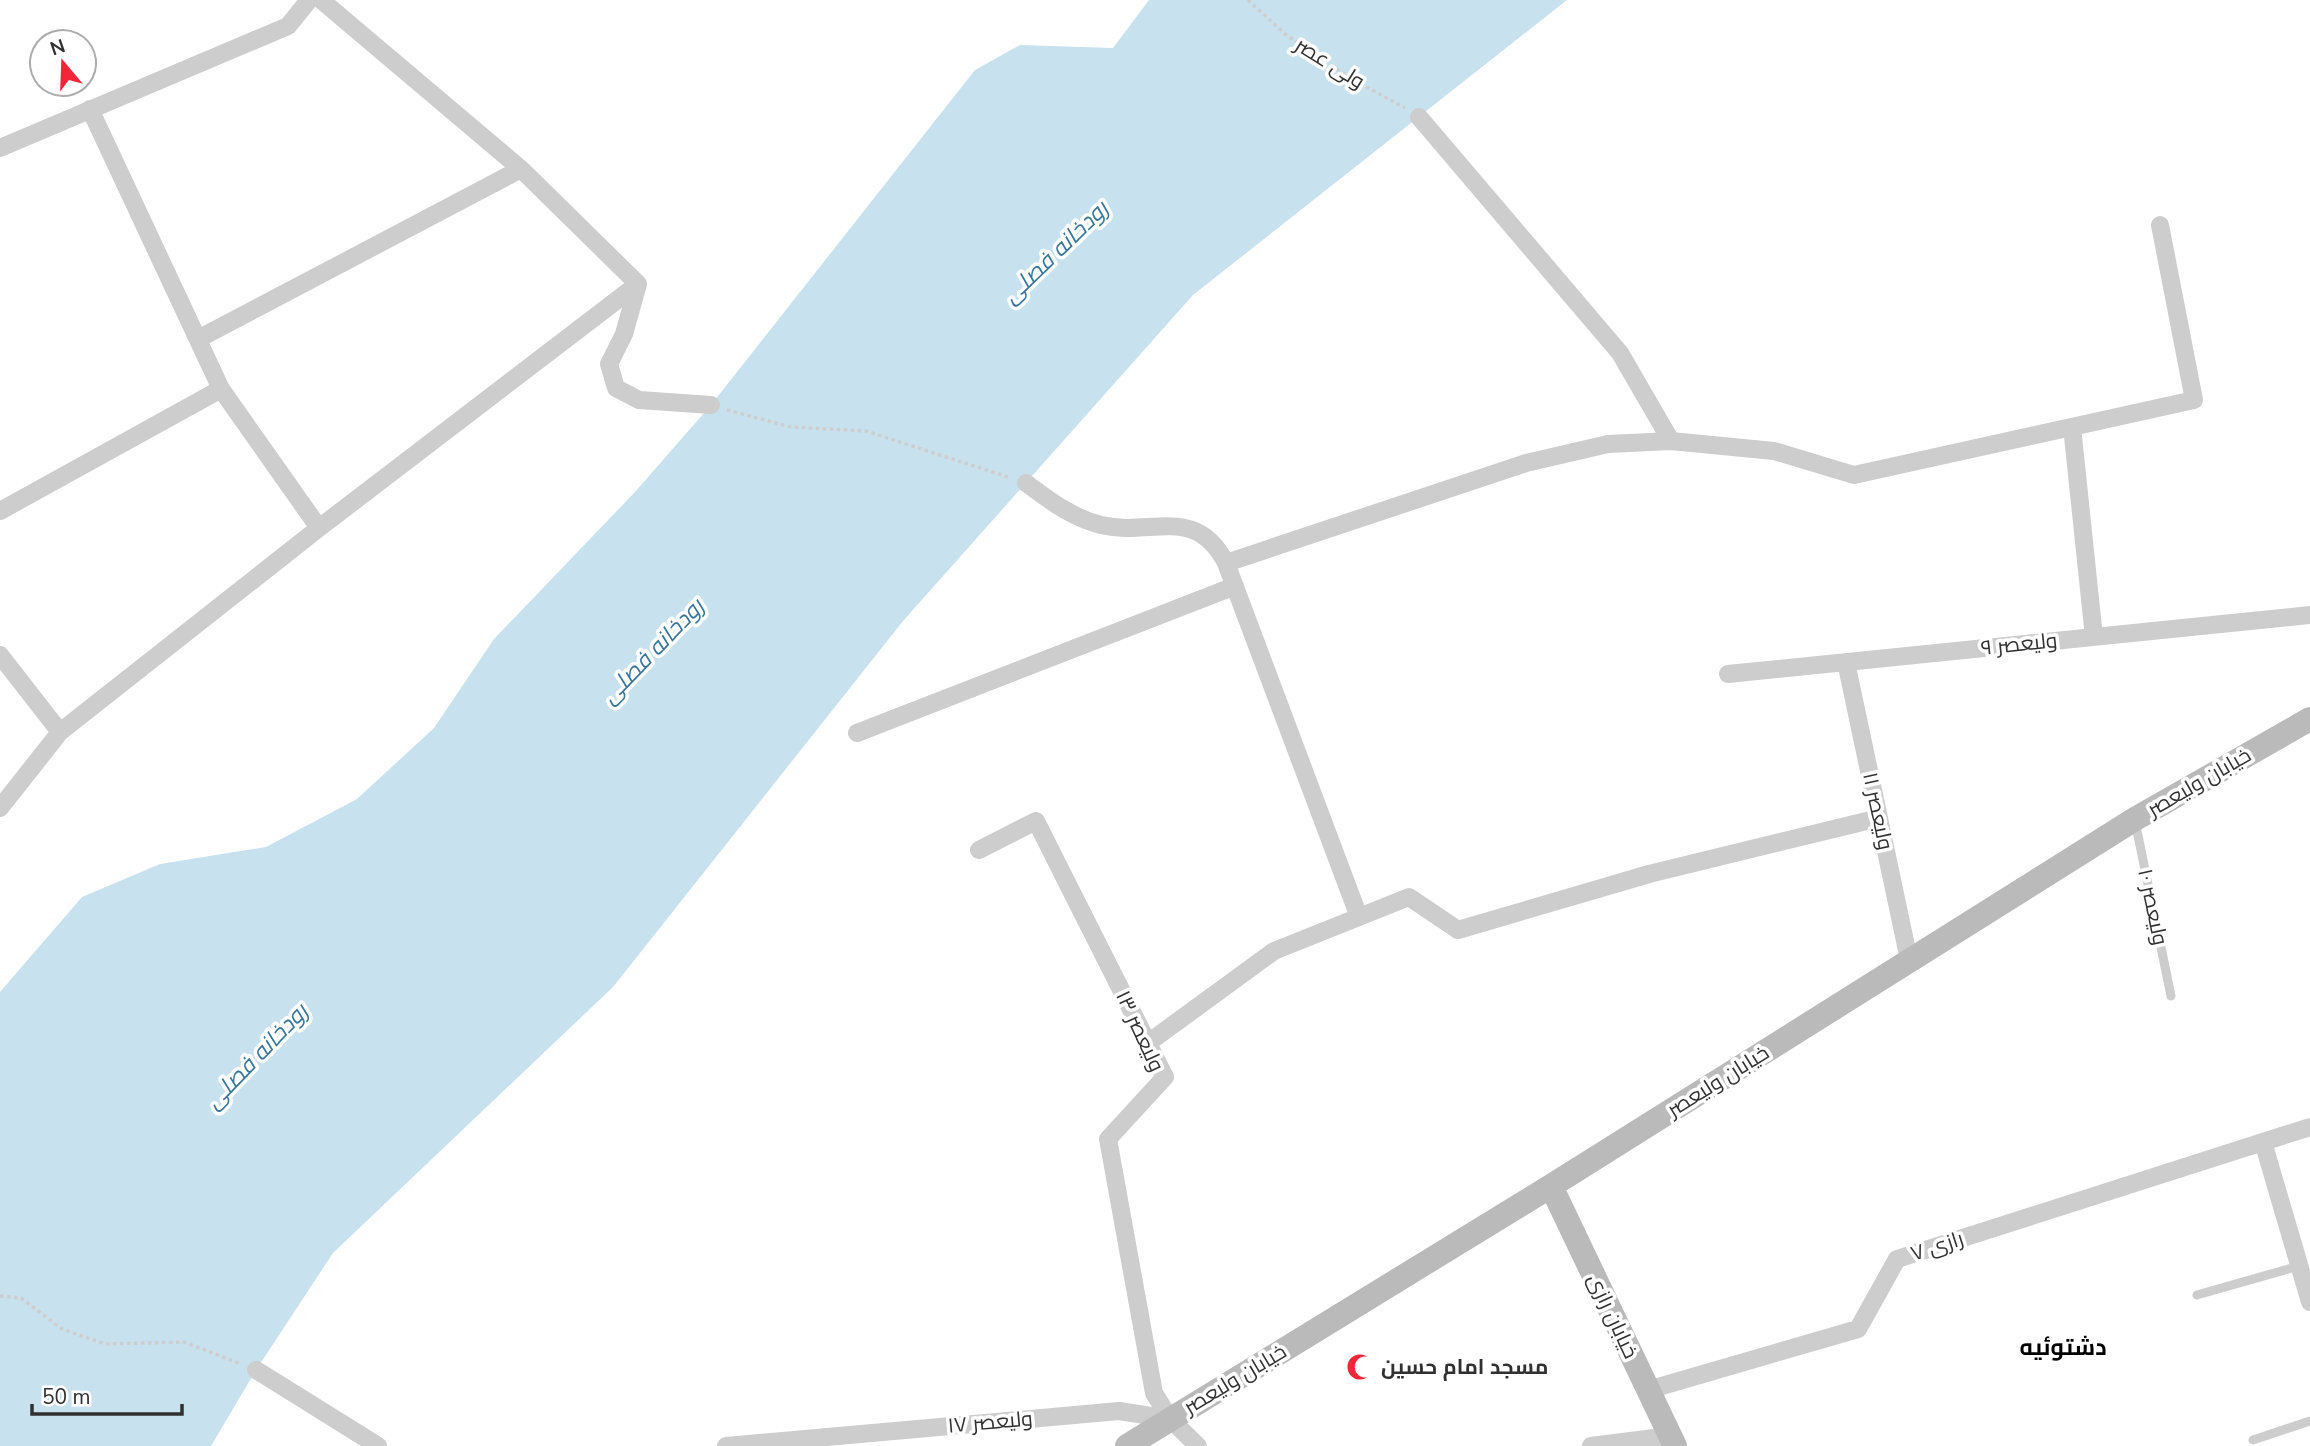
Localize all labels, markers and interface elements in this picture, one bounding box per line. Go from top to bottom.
north arrow [28,28,98,98]
street label: ولی عصر [1289,30,1370,95]
text: N [47,33,69,62]
water label: رودخانه فصلی [996,193,1116,311]
water label: رودخانه فصلی [594,590,712,711]
street label: ولیعصر ۹ [1979,626,2059,662]
street label: خیابان ولیعصر [2141,741,2256,823]
street label: ولیعصر ۱۱ [1856,770,1900,852]
street label: ولیعصر ۱۰ [2131,866,2175,948]
street label: ولیعصر ۱۳ [1109,986,1171,1076]
water label: رودخانه فصلی [198,995,316,1116]
street label: خیابان ولیعصر [1661,1039,1774,1124]
street label: رازی ۷ [1907,1224,1967,1268]
street label: خیابان رازی [1581,1269,1645,1363]
district label: دشتوئیه [2019,1332,2107,1363]
street label: خیابان ولیعصر [1177,1337,1292,1421]
mosque icon: مسجد امام حسین [1345,1352,1375,1382]
place label: مسجد امام حسین [1381,1353,1548,1381]
scale bar [32,1372,182,1416]
text: 50 m [42,1383,91,1411]
street label: ولیعصر ۱۷ [946,1404,1034,1440]

